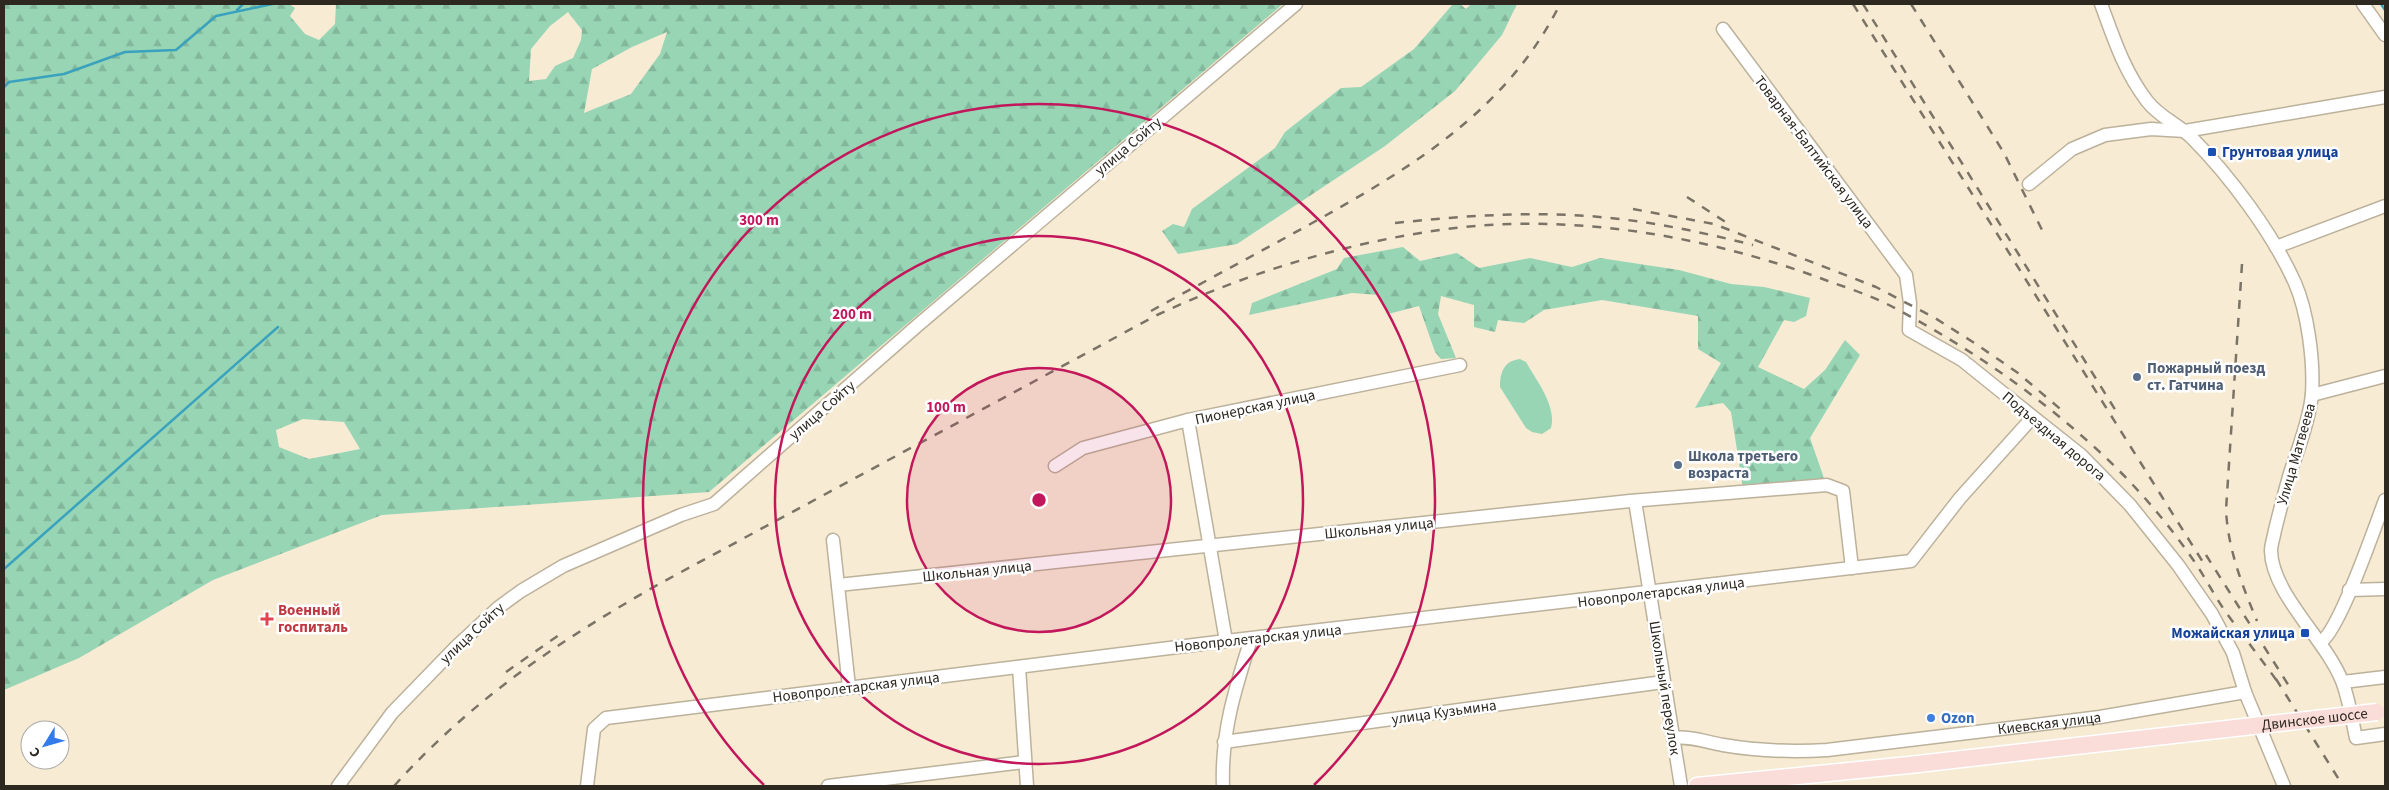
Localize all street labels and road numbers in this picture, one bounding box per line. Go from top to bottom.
street label: Товарная-Балтийская улица [1749,71,1878,233]
street label: улица Сойту [1090,112,1166,181]
street label: улица Сойту [785,376,860,445]
street label: Пионерская улица [1193,385,1317,430]
street label: Подъездная дорога [1997,387,2110,486]
street label: Улица Матвеева [2272,401,2321,507]
street label: Школьная улица [1323,512,1435,545]
street label: Школьная улица [921,555,1033,588]
street label: Новопролетарская улица [1576,572,1746,613]
street label: улица Сойту [435,598,509,669]
street label: Новопролетарская улица [1173,619,1343,658]
street label: Школьный переулок [1644,619,1686,757]
street label: Новопролетарская улица [771,667,941,708]
street label: улица Кузьмина [1390,695,1498,730]
street label: Двинское шоссе [2260,703,2369,736]
street label: Киевская улица [1996,707,2102,740]

